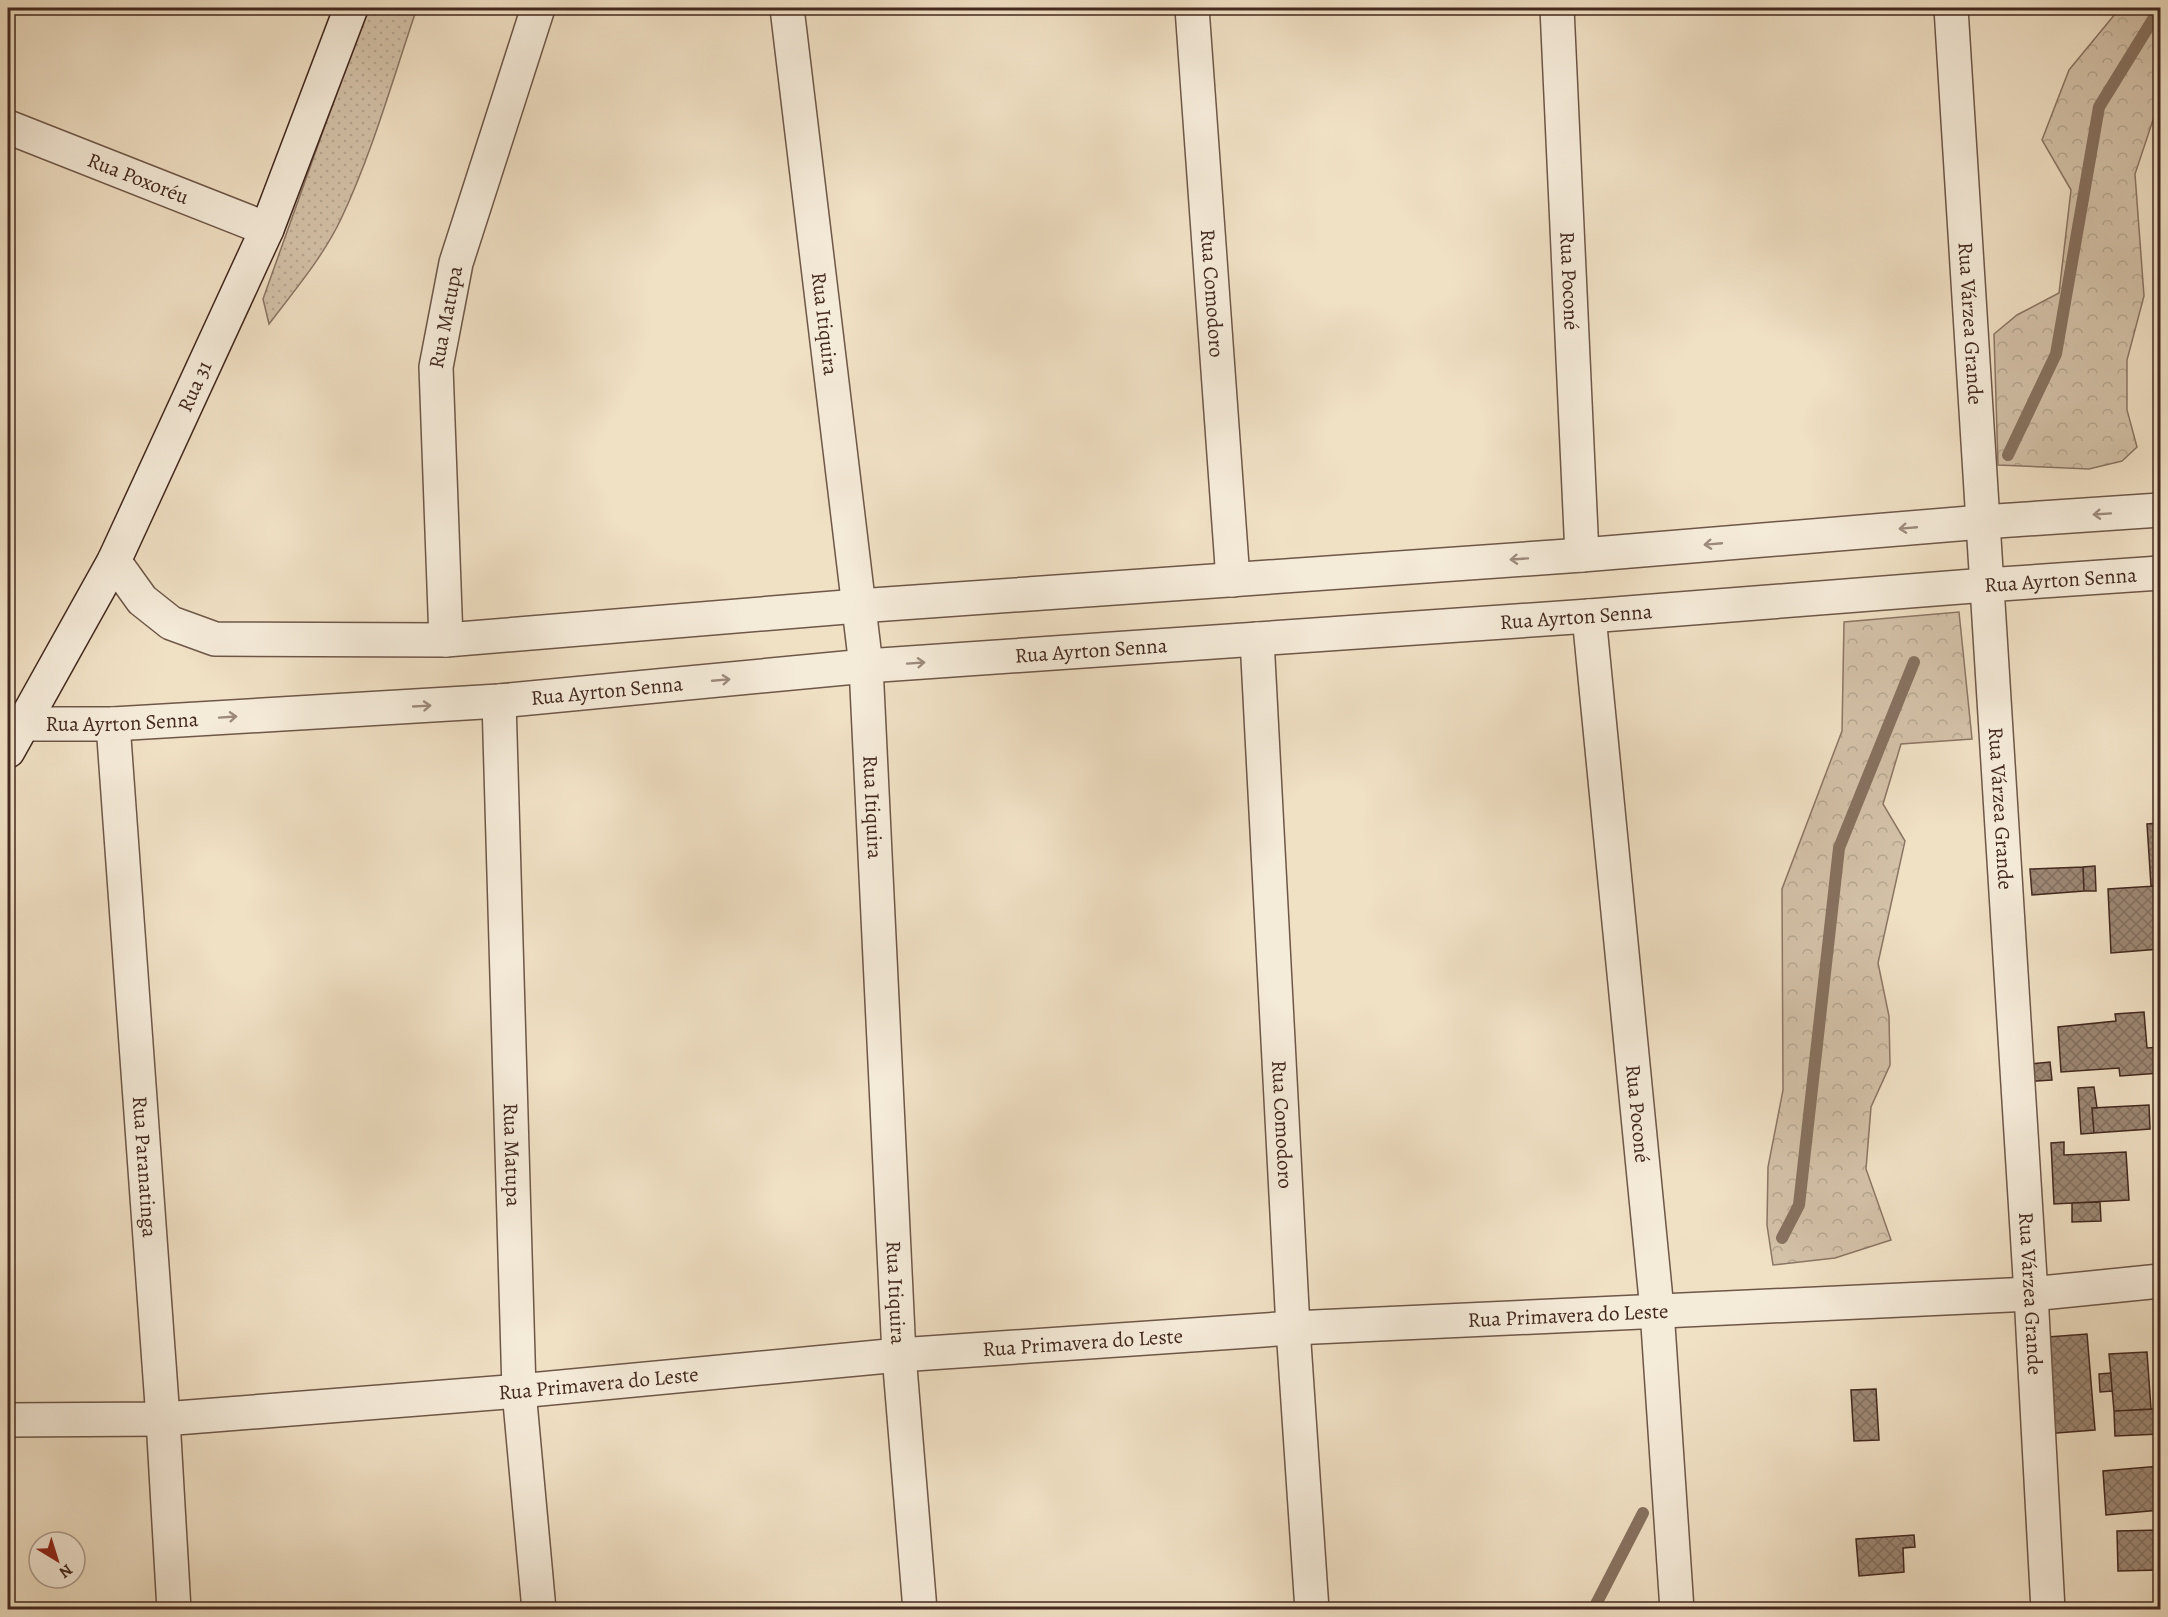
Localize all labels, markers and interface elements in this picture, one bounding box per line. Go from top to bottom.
street label: Rua Poxoréu [83,146,194,211]
street label: Rua Comodoro [1194,228,1231,358]
street label: Rua Poconé [1553,231,1586,331]
street label: Rua Várzea Grande [1952,241,1990,406]
street label: Rua Matupa [422,263,469,371]
street label: Rua Itiquira [805,271,845,377]
street label: Rua 31 [171,356,218,416]
one-way arrow [2093,509,2113,520]
one-way arrow [1898,523,1918,534]
one-way arrow [1704,539,1724,550]
one-way arrow [1509,554,1529,565]
street label: Rua Ayrton Senna [1983,561,2138,599]
street label: Rua Ayrton Senna [1499,597,1653,636]
street label: Rua Ayrton Senna [1014,631,1169,670]
one-way arrow [905,657,925,668]
street label: Rua Ayrton Senna [529,670,684,712]
one-way arrow [711,674,731,685]
one-way arrow [412,700,432,711]
street label: Rua Ayrton Senna [46,705,199,738]
one-way arrow [217,711,237,722]
street label: Rua Várzea Grande [1982,726,2020,891]
street label: Rua Itiquira [856,755,889,860]
street label: Rua Comodoro [1265,1059,1300,1189]
street label: Rua Poconé [1619,1063,1657,1164]
street label: Rua Paranatinga [126,1095,164,1239]
street label: Rua Matupa [497,1102,528,1207]
street label: Rua Várzea Grande [2012,1211,2049,1376]
street label: Rua Itiquira [880,1240,912,1345]
street label: Rua Primavera do Leste [1467,1297,1669,1334]
street label: Rua Primavera do Leste [982,1322,1184,1363]
street label: Rua Primavera do Leste [497,1360,700,1407]
north arrow [27,1530,87,1590]
text: N [54,1559,77,1584]

